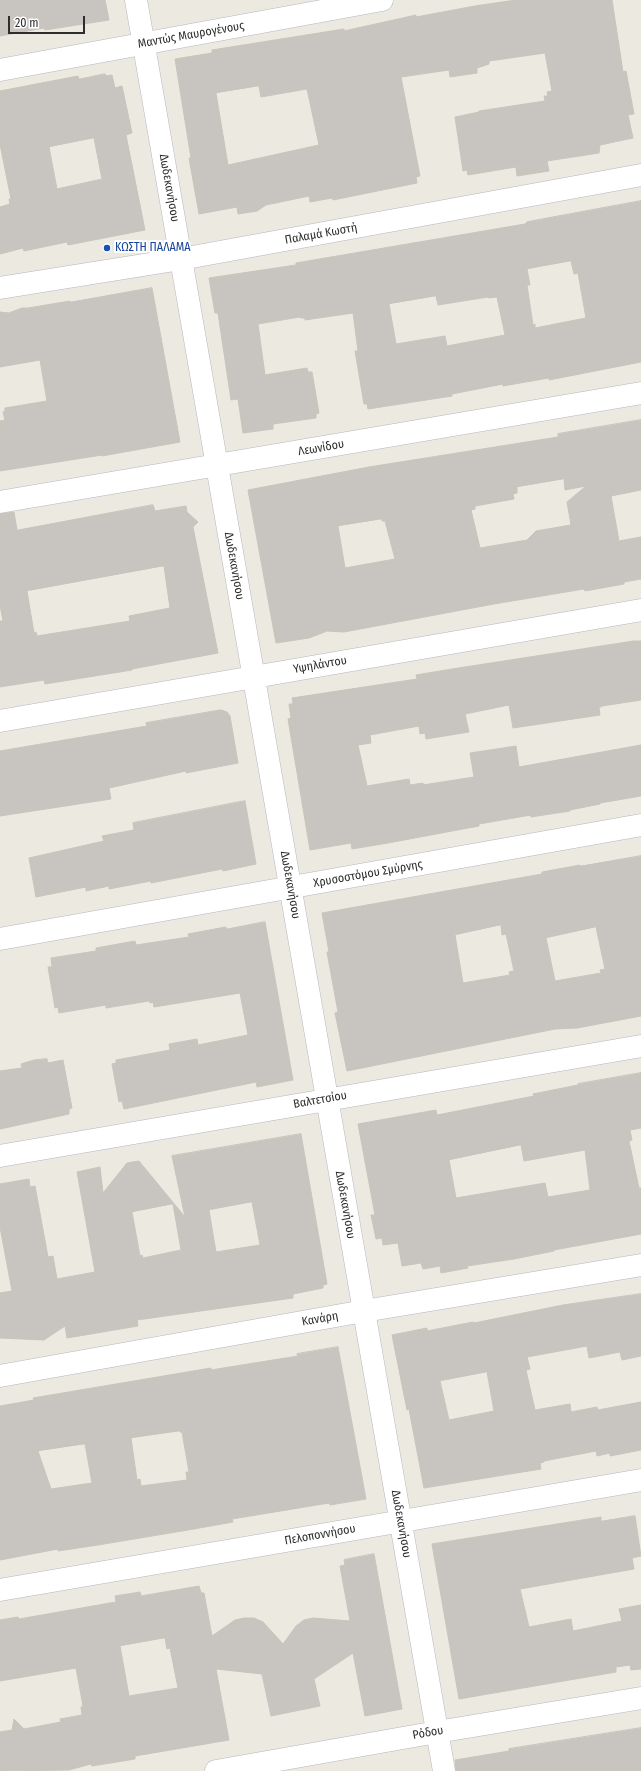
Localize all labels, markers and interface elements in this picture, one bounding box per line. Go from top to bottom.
scale bar [10,8,87,34]
text: 20 m [15,16,39,30]
street label: Μαντώς Μαυρογένους [137,19,245,51]
street label: Δωδεκανήσου [156,153,182,223]
street label: Παλαμά Κωστή [284,221,358,247]
place label: ΚΩΣΤΗ ΠΑΛΑΜΑ [115,241,191,255]
marker: ΚΩΣΤΗ ΠΑΛΑΜΑ [102,243,112,253]
street label: Λεωνίδου [297,437,345,459]
street label: Δωδεκανήσου [221,531,247,601]
street label: Υψηλάντου [292,653,348,677]
street label: Δωδεκανήσου [277,850,303,920]
street label: Χρυσοστόμου Σμύρνης [312,857,424,891]
street label: Βαλτετσίου [292,1088,348,1112]
street label: Δωδεκανήσου [332,1170,358,1240]
street label: Κανάρη [301,1309,339,1329]
street label: Δωδεκανήσου [388,1489,414,1559]
street label: Πελοποννήσου [283,1522,357,1548]
street label: Ρόδου [412,1723,444,1743]

